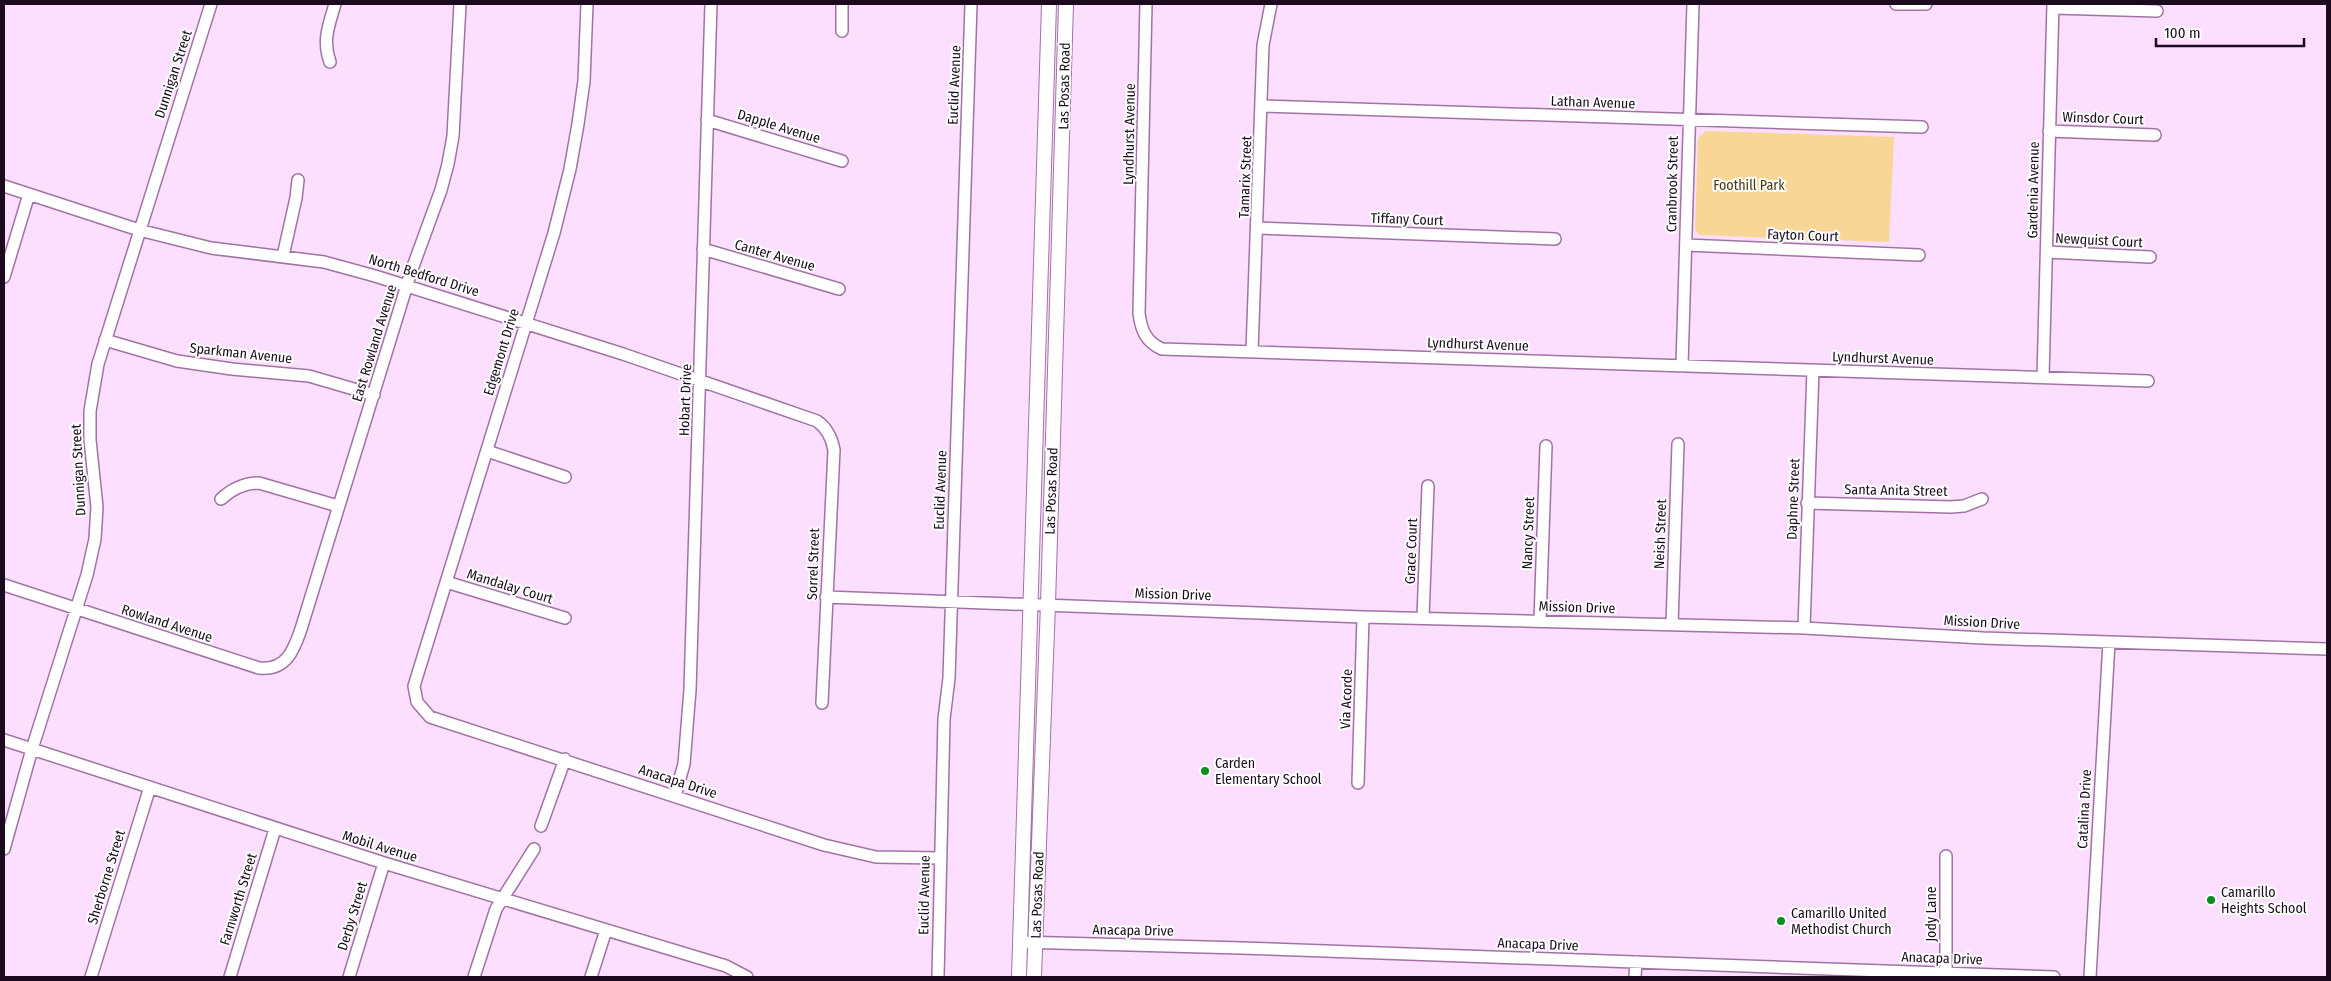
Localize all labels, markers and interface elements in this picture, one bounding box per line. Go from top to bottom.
scale bar [2156,15,2304,47]
text: 100 m [2164,24,2201,42]
street label: Dunnigan Street [151,27,196,121]
street label: Las Posas Road [1055,42,1074,130]
street label: Euclid Avenue [945,45,964,125]
street label: Lyndhurst Avenue [1120,83,1139,185]
street label: Lathan Avenue [1550,93,1636,112]
street label: Dapple Avenue [735,106,822,147]
street label: Winsdor Court [2062,109,2144,128]
street label: Tamarix Street [1236,135,1255,219]
street label: Cranbrook Street [1663,135,1682,232]
street label: Gardenia Avenue [2024,141,2043,239]
park label: Foothill Park [1713,177,1785,194]
street label: Tiffany Court [1370,210,1444,229]
street label: Fayton Court [1767,226,1839,245]
street label: Newquist Court [2055,230,2144,251]
street label: Canter Avenue [733,236,817,275]
street label: North Bedford Drive [367,251,481,300]
street label: East Rowland Avenue [349,282,400,404]
street label: Edgemont Drive [480,307,523,398]
street label: Lyndhurst Avenue [1427,334,1529,355]
street label: Sparkman Avenue [189,340,293,367]
street label: Lyndhurst Avenue [1832,348,1934,369]
street label: Hobart Drive [676,363,695,437]
street label: Dunnigan Street [68,423,89,516]
street label: Las Posas Road [1041,447,1062,535]
street label: Euclid Avenue [931,450,950,530]
street label: Daphne Street [1784,457,1803,540]
street label: Santa Anita Street [1844,481,1948,500]
street label: Nancy Street [1519,496,1538,570]
street label: Neish Street [1651,498,1670,569]
street label: Grace Court [1402,517,1421,584]
street label: Sorrel Street [804,527,823,600]
street label: Mandalay Court [465,565,555,608]
street label: Mission Drive [1134,585,1212,604]
street label: Mission Drive [1538,598,1616,617]
street label: Rowland Avenue [119,601,215,646]
street label: Mission Drive [1943,612,2021,633]
street label: Via Acorde [1337,669,1356,729]
place label: Carden Elementary School [1215,755,1322,788]
street label: Anacapa Drive [636,761,719,802]
marker: Carden Elementary School [1199,765,1211,777]
street label: Catalina Drive [2074,769,2095,849]
street label: Sherborne Street [84,827,129,926]
street label: Mobil Avenue [340,827,419,866]
street label: Farnworth Street [216,851,261,947]
street label: Las Posas Road [1027,851,1048,939]
street label: Euclid Avenue [915,855,934,935]
street label: Derby Street [334,879,371,953]
place label: Camarillo Heights School [2221,884,2307,917]
street label: Jody Lane [1923,886,1940,942]
marker: Camarillo Heights School [2205,894,2217,906]
place label: Camarillo United Methodist Church [1791,905,1892,938]
marker: Camarillo United Methodist Church [1775,915,1787,927]
street label: Anacapa Drive [1092,921,1174,940]
street label: Anacapa Drive [1497,935,1579,954]
street label: Anacapa Drive [1901,949,1983,968]

